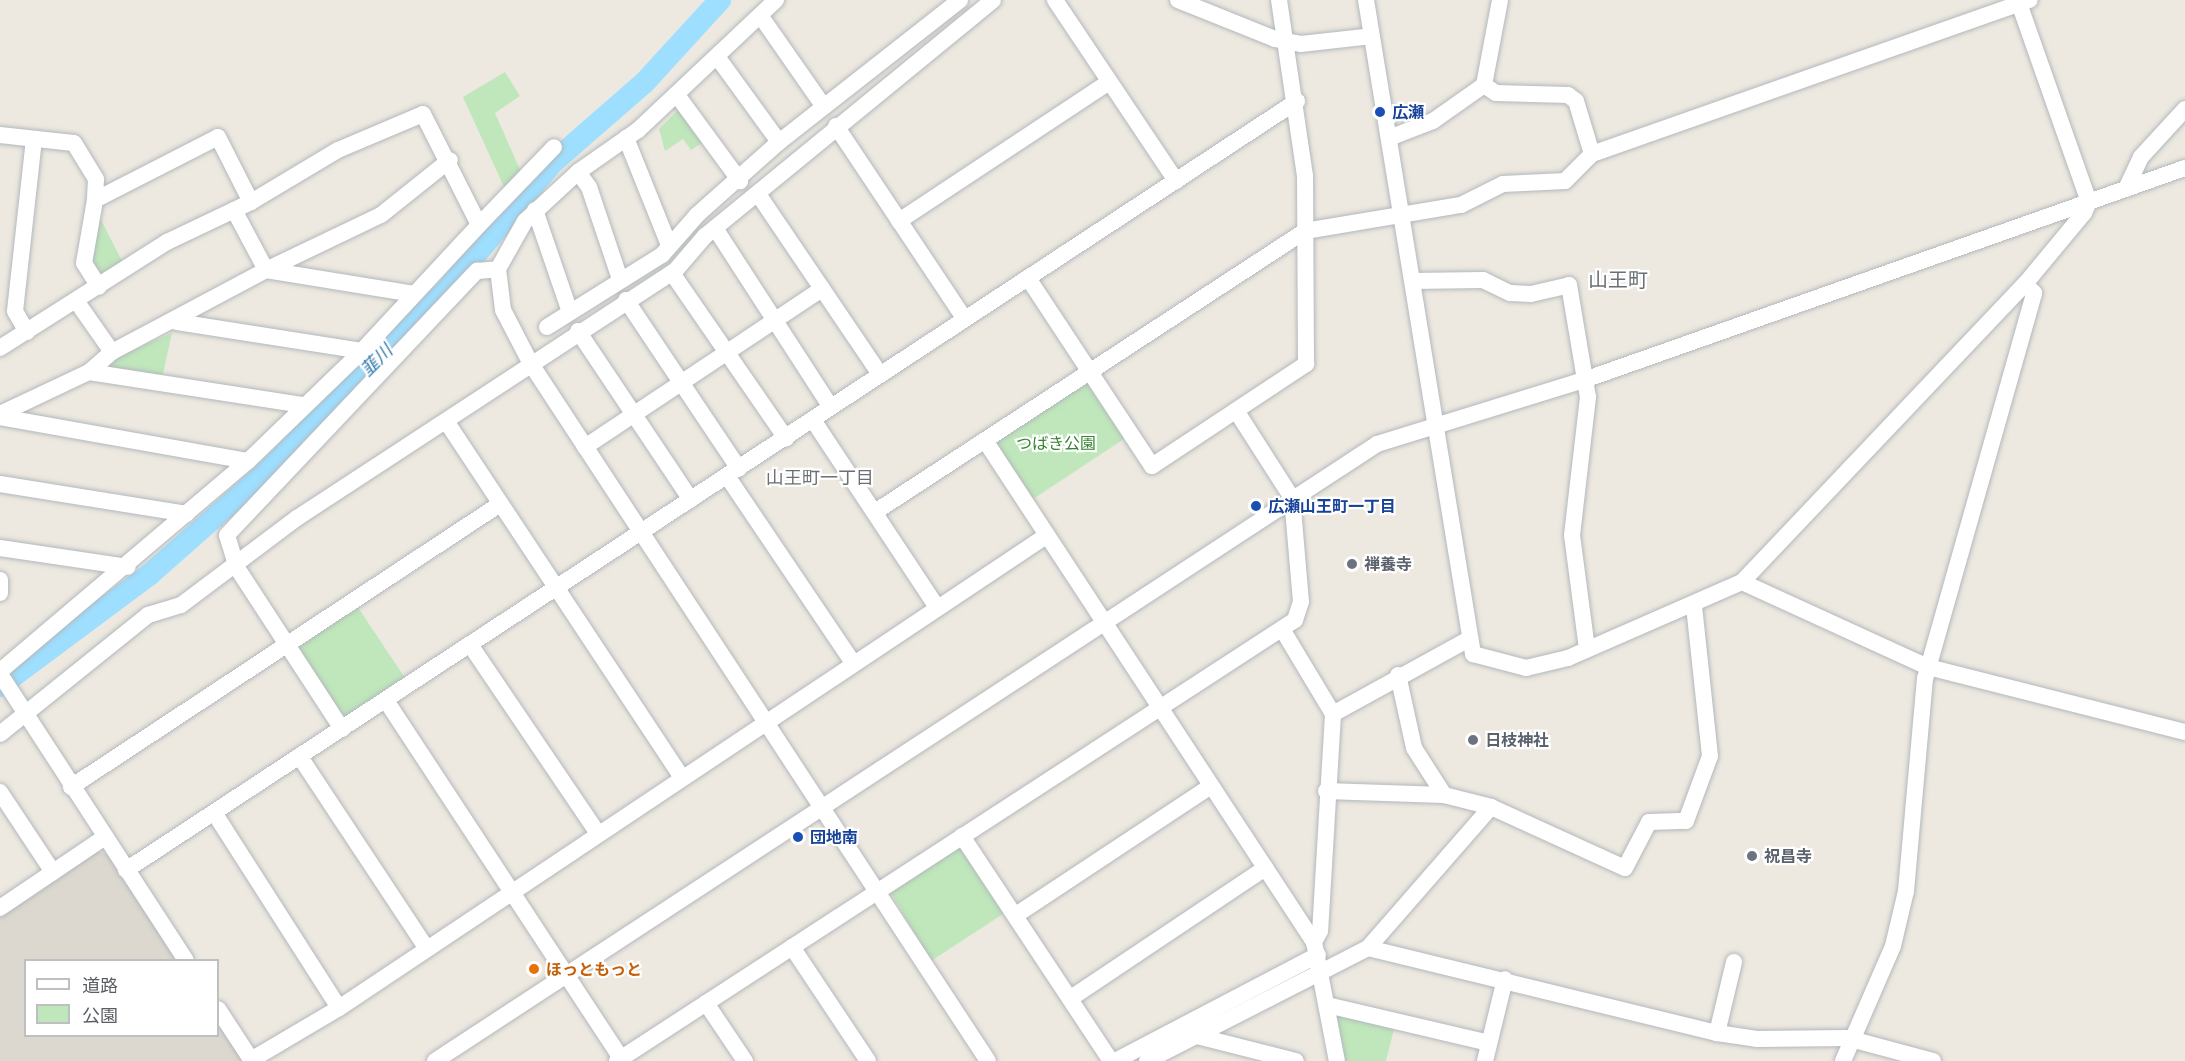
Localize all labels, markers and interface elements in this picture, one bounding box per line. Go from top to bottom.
place label: 広瀬 [1392,102,1424,122]
marker: 広瀬 [1373,105,1387,119]
district label: 山王町 [1588,267,1648,291]
water label: 韮川 [356,340,396,380]
park label: つばき公園 [1016,433,1096,453]
district label: 山王町一丁目 [766,466,874,488]
place label: 広瀬山王町一丁目 [1268,496,1396,516]
marker: 広瀬山王町一丁目 [1249,499,1263,513]
place label: 禅養寺 [1364,554,1412,574]
marker: 禅養寺 [1345,557,1359,571]
place label: 日枝神社 [1485,730,1549,750]
marker: 日枝神社 [1466,733,1480,747]
place label: 団地南 [810,827,858,847]
marker: 団地南 [791,830,805,844]
place label: 祝昌寺 [1764,846,1812,866]
marker: 祝昌寺 [1745,849,1759,863]
legend [24,959,219,1037]
place label: ほっともっと [546,959,642,979]
marker: ほっともっと [527,962,541,976]
text: 道路 [82,974,118,996]
text: 公園 [82,1004,118,1026]

